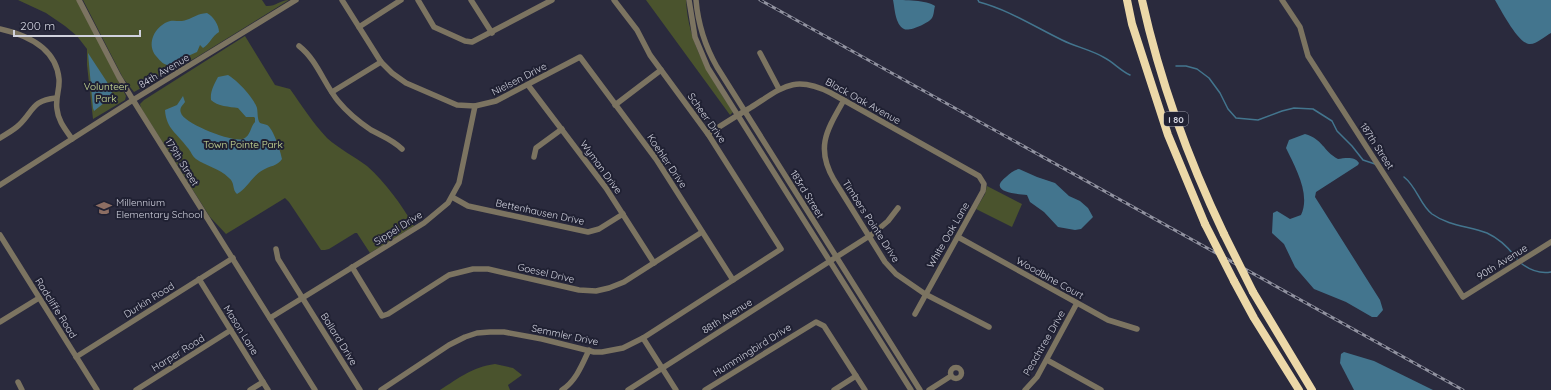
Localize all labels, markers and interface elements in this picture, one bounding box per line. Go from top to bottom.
scale bar [14,12,140,38]
text: 200 m [20,18,55,33]
street label: 84th Avenue [136,51,192,91]
street label: Nielsen Drive [489,59,549,98]
street label: Black Oak Avenue [823,75,903,127]
park label: Volunteer Park [84,80,128,105]
street label: Scheer Drive [685,90,729,146]
road number: I 80 [1164,112,1188,126]
street label: 187th Street [1357,120,1397,172]
street label: Koehler Drive [644,131,690,191]
street label: 179th Street [162,136,202,189]
park label: Town Pointe Park [203,138,283,151]
street label: Wyman Drive [577,138,625,197]
street label: 183rd Street [787,168,827,221]
street label: Timbers Pointe Drive [839,177,903,265]
place label: Millennium Elementary School [116,196,203,221]
street label: Bettenhausen Drive [494,196,586,228]
school or university icon: Millennium Elementary School [95,199,113,217]
street label: White Oak Lane [924,199,972,270]
street label: Sippel Drive [371,208,425,248]
street label: 90th Avenue [1474,241,1530,283]
street label: Woodbine Court [1014,254,1087,302]
street label: Goesel Drive [516,260,576,286]
street label: Radcliffe Road [32,275,80,341]
street label: Durkin Road [121,279,177,321]
street label: 88th Avenue [699,295,755,337]
street label: Mason Lane [221,303,262,358]
street label: Peachtree Drive [1020,308,1068,378]
street label: Ballard Drive [318,310,361,368]
street label: Hummingbird Drive [710,320,794,379]
street label: Semmler Drive [530,322,600,349]
street label: Harper Road [149,332,207,374]

